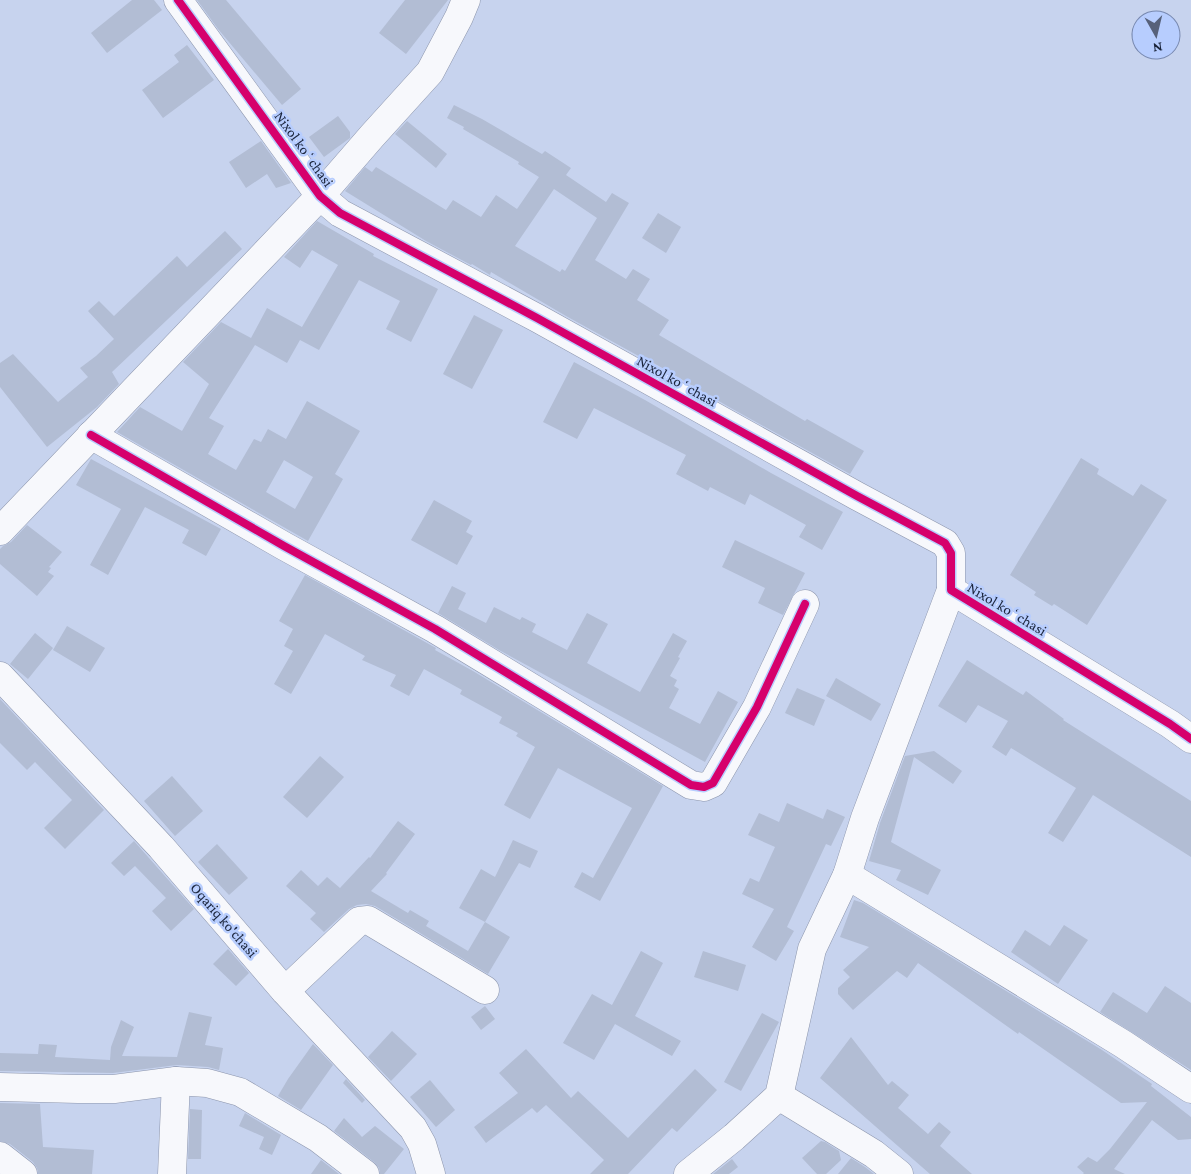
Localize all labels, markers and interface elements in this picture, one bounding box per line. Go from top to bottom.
north arrow [1131,10,1181,60]
text: N [1152,39,1164,57]
street label: Nixol koʻchasi [271,108,337,190]
street label: Nixol koʻchasi [634,352,720,410]
street label: Nixol koʻchasi [965,579,1049,639]
street label: Oqariq ko'chasi [187,880,261,961]

